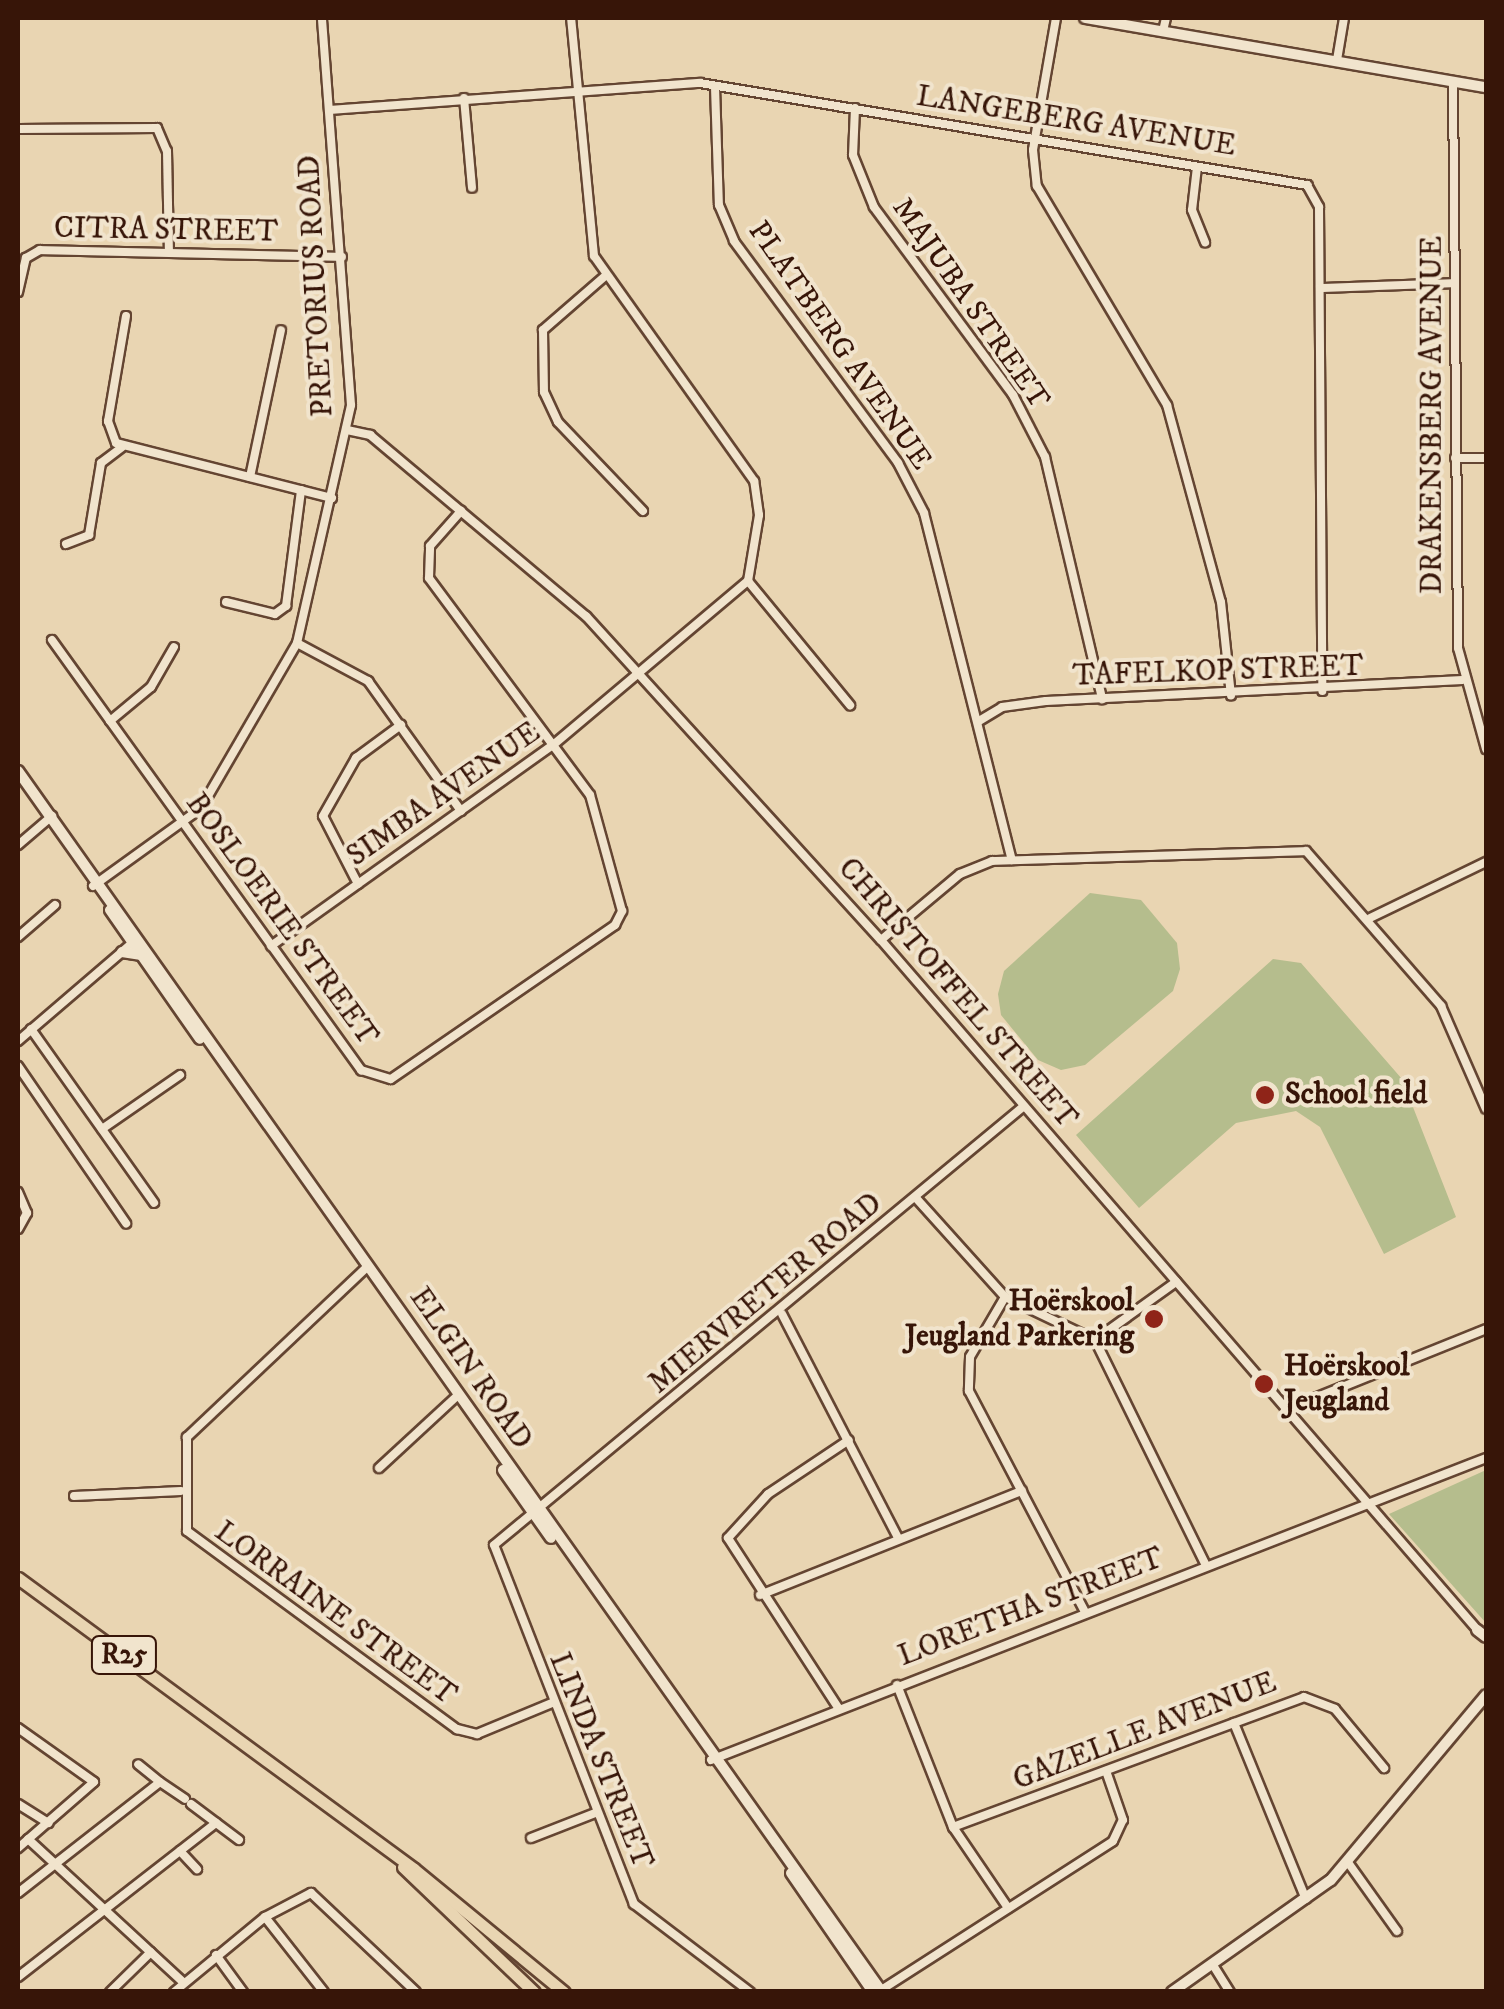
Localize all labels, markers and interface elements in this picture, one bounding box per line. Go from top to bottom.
street label: LANGEBERG AVENUE [914,79,1238,165]
street label: PRETORIUS ROAD [292,154,342,418]
street label: MAJUBA STREET [884,191,1056,417]
street label: CITRA STREET [54,211,278,251]
street label: PLATBERG AVENUE [740,215,938,477]
street label: DRAKENSBERG AVENUE [1415,236,1451,594]
street label: TAFELKOP STREET [1072,649,1364,695]
street label: SIMBA AVENUE [340,715,548,875]
street label: BOSLOERIE STREET [177,787,385,1053]
street label: CHRISTOFFEL STREET [830,851,1084,1137]
place label: School field [1285,1077,1427,1113]
marker: School field [1254,1084,1276,1106]
street label: MIERVRETER ROAD [642,1186,890,1402]
street label: ELGIN ROAD [401,1281,539,1457]
place label: Hoërskool Jeugland Parkering [905,1284,1134,1354]
marker: Hoërskool Jeugland Parkering [1143,1308,1165,1330]
place label: Hoërskool Jeugland [1284,1349,1410,1420]
marker: Hoërskool Jeugland [1253,1373,1275,1395]
street label: LORRAINE STREET [207,1514,463,1714]
street label: LORETHA STREET [893,1541,1169,1675]
road number: R25 [89,1632,159,1678]
street label: LINDA STREET [540,1648,660,1874]
street label: GAZELLE AVENUE [1008,1665,1282,1799]

